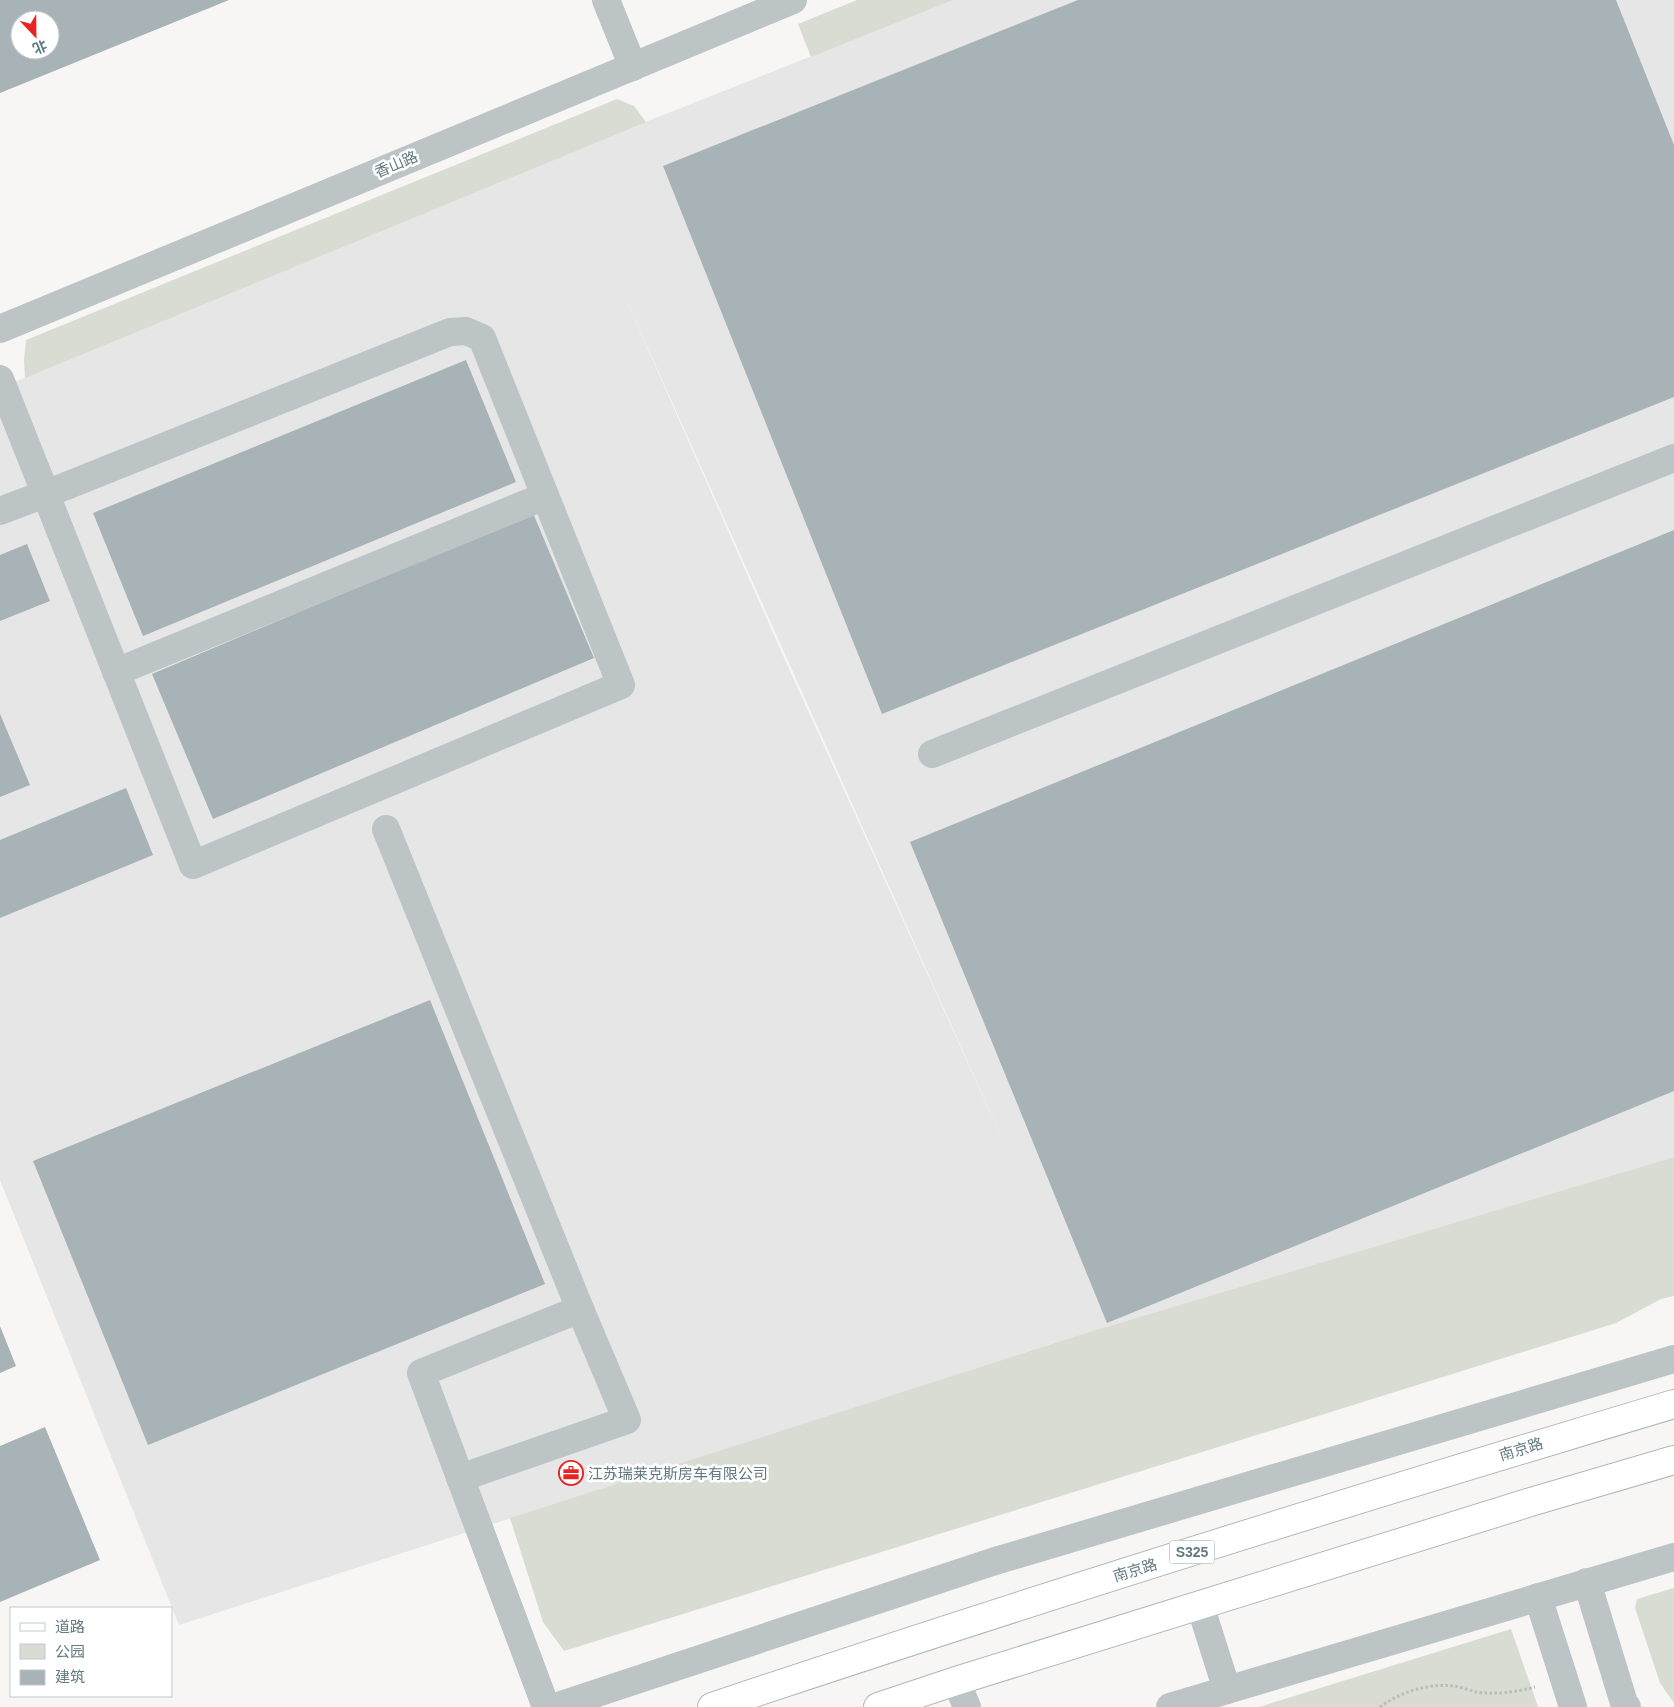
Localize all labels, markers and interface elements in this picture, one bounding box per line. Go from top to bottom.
north arrow [10,10,60,60]
text: 北 [30,37,49,57]
street label: 香山路 [372,147,420,181]
street label: 南京路 [1497,1434,1545,1464]
office icon: 江苏瑞莱克斯房车有限公司 [558,1460,584,1486]
place label: 江苏瑞莱克斯房车有限公司 [588,1465,768,1482]
road number: S325 [1170,1540,1214,1564]
street label: 南京路 [1111,1555,1159,1585]
legend [10,1607,172,1697]
text: 道路 [55,1618,85,1635]
text: 公园 [55,1643,85,1660]
text: 建筑 [55,1668,85,1685]

